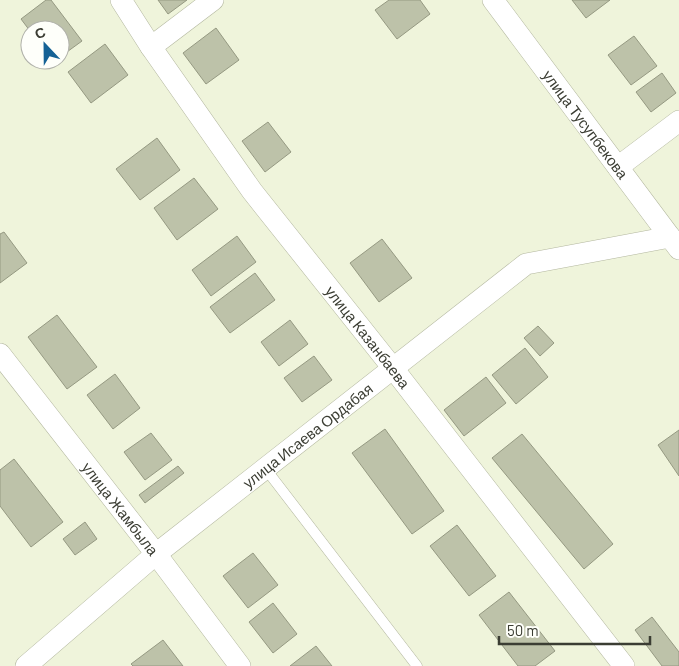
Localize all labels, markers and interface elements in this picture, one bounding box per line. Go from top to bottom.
north arrow [20,20,70,70]
text: С [32,23,48,42]
street label: улица Тусупбекова [539,66,633,183]
street label: улица Казанбаева [322,282,414,392]
street label: улица Исаева Ордабая [239,379,376,492]
street label: улица Жамбыла [79,458,163,559]
scale bar [499,614,650,646]
text: 50 m [507,621,539,639]

